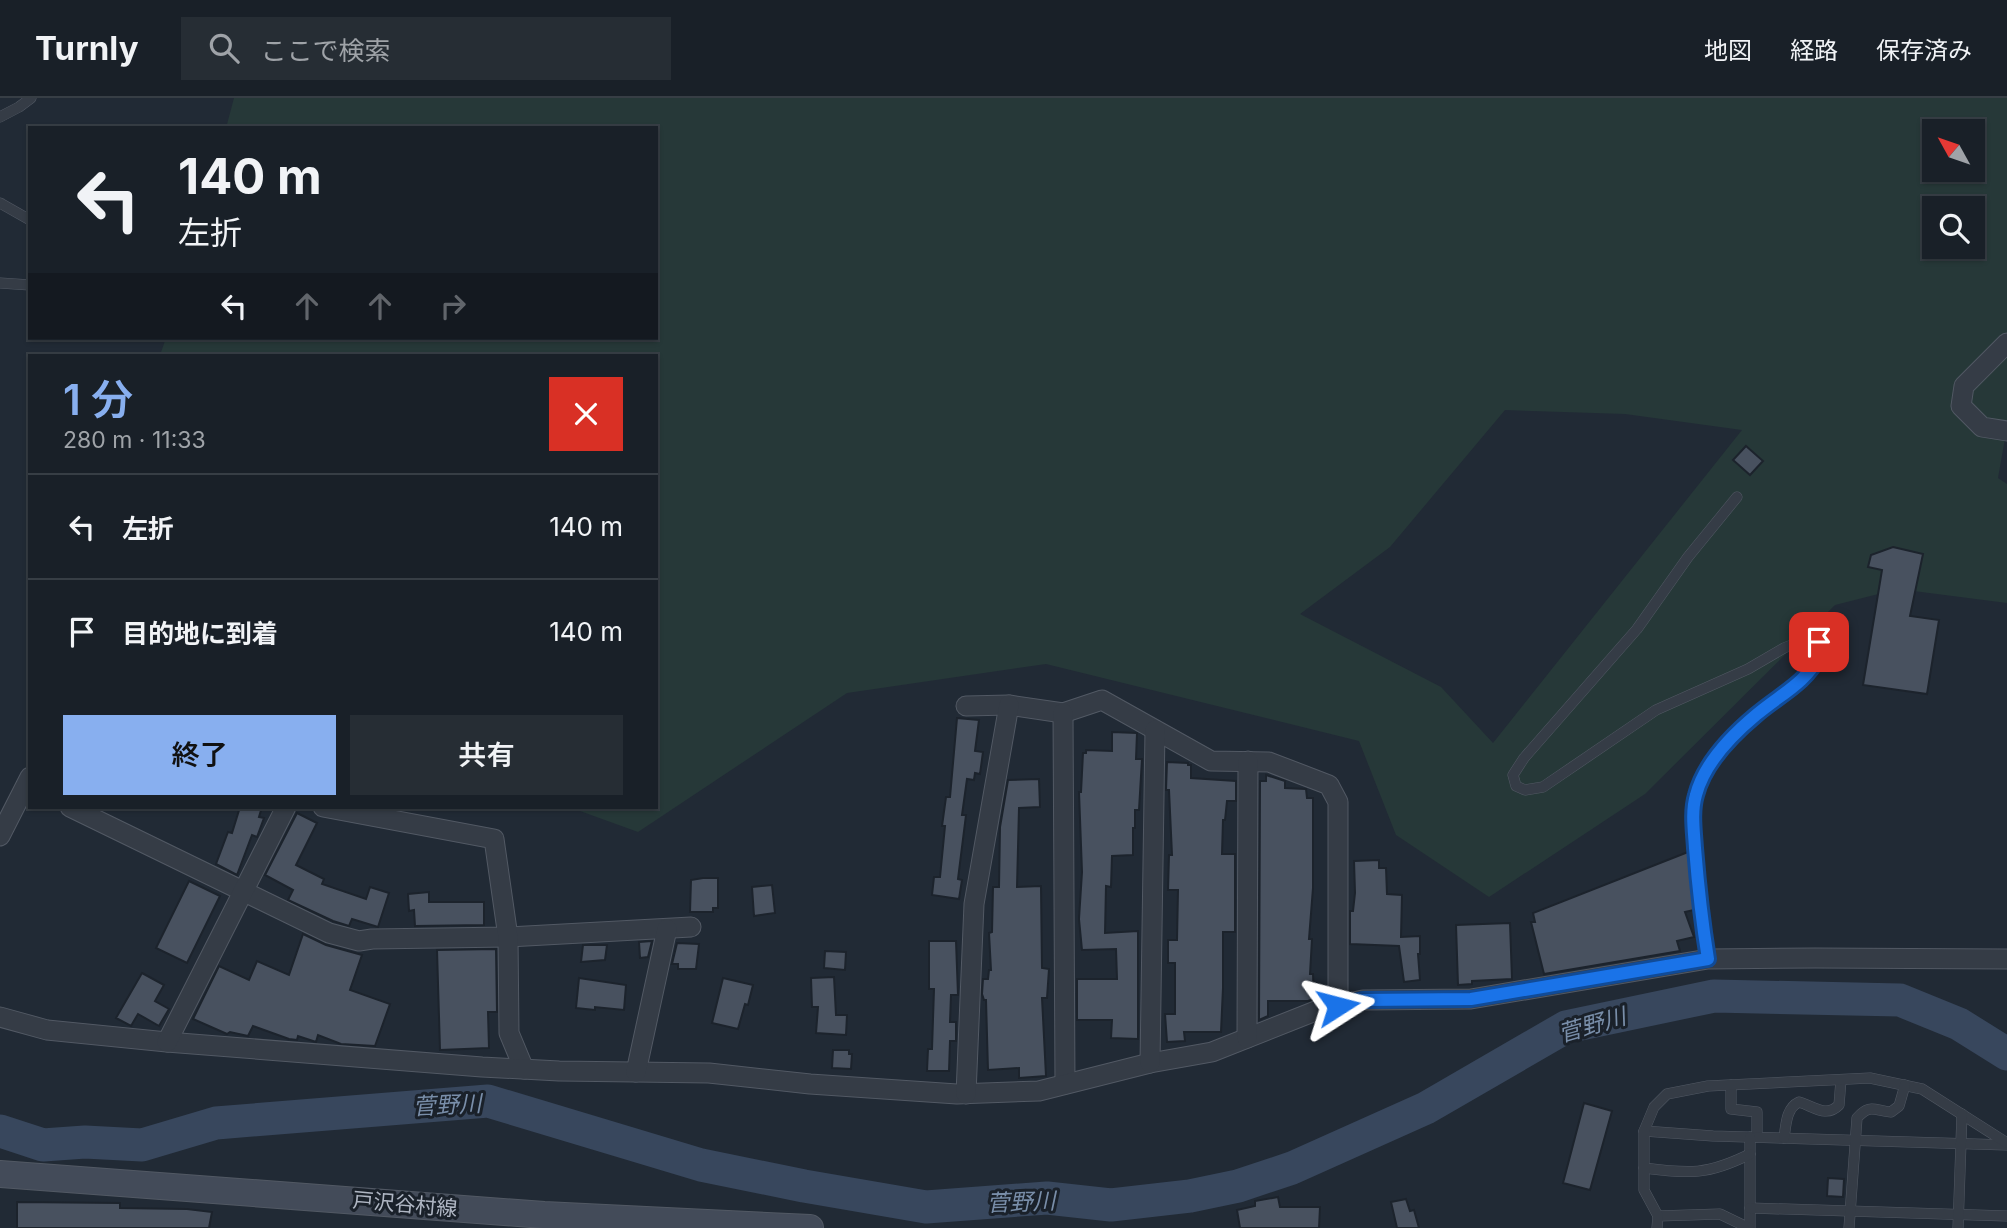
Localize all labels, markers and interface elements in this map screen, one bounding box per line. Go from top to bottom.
search box [181,17,671,80]
text: Turnly [35,28,139,68]
icon: search [205,29,243,67]
text: ここで検索 [261,35,391,66]
text: 地図 [1704,36,1752,65]
text: 経路 [1790,36,1838,65]
text: 保存済み [1876,36,1972,65]
north arrow [1922,119,1984,182]
map controls [1922,119,1985,259]
text: 140 m [178,147,322,206]
icon: left [63,154,154,245]
button: search [1922,196,1985,259]
text: 左折 [178,213,242,252]
icon: left [215,287,253,325]
icon: ahead [288,287,326,325]
icon: ahead [361,287,399,325]
icon: right [434,287,472,325]
text: 1 分 [63,374,133,425]
button: close [549,377,623,451]
text: 280 m · 11:33 [63,426,206,454]
icon: left [63,508,101,546]
text: 140 m [549,511,623,542]
text: 左折 [122,513,174,544]
pin [1789,612,1849,672]
icon: arrive [63,613,101,651]
text: 140 m [549,616,623,647]
text: 目的地に到着 [122,618,278,649]
icon: arrive [1800,623,1838,661]
button: 終了 [63,715,336,795]
button: 共有 [350,715,623,795]
position arrow [1301,969,1375,1043]
water label: 菅野川 [1555,1001,1632,1048]
water label: 菅野川 [412,1089,485,1121]
street label: 戸沢谷村線 [352,1187,458,1221]
water label: 菅野川 [986,1187,1059,1217]

